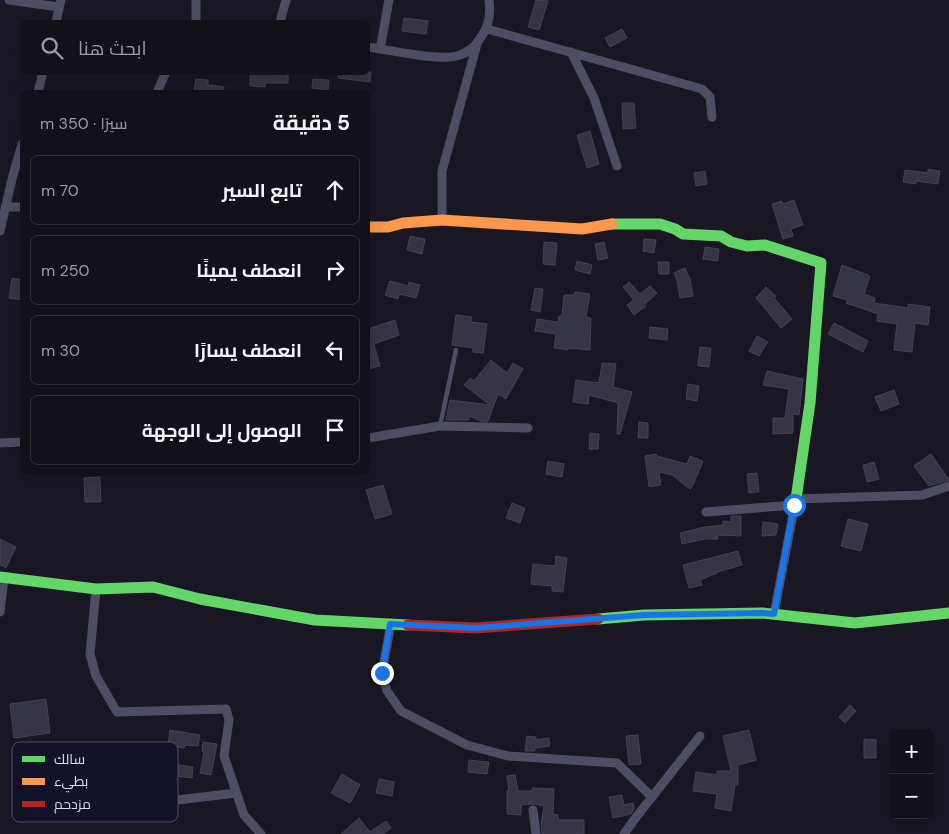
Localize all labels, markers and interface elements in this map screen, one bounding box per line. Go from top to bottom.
search box [20,20,370,75]
icon: search [38,34,66,62]
text: ابحث هنا [78,36,147,61]
text: 5 دقيقة [273,109,350,137]
text: سيرًا · 350 m [40,113,127,134]
icon: ahead [321,176,349,204]
text: تابع السير [222,178,302,203]
text: 70 m [41,180,79,201]
icon: right [321,256,349,284]
text: انعطف يمينًا [196,258,302,283]
text: 250 m [41,260,89,281]
icon: left [321,336,349,364]
text: انعطف يسارًا [194,338,302,363]
text: 30 m [41,340,80,361]
icon: arrive [321,416,349,444]
text: الوصول إلى الوجهة [142,418,302,443]
route start [783,494,806,517]
route end [371,662,394,685]
map controls [889,729,934,819]
button: + [889,729,934,774]
legend [12,742,178,822]
text: سالك [54,750,85,768]
text: بطيء [54,772,88,793]
button: − [889,774,934,819]
text: مزدحم [54,795,91,814]

